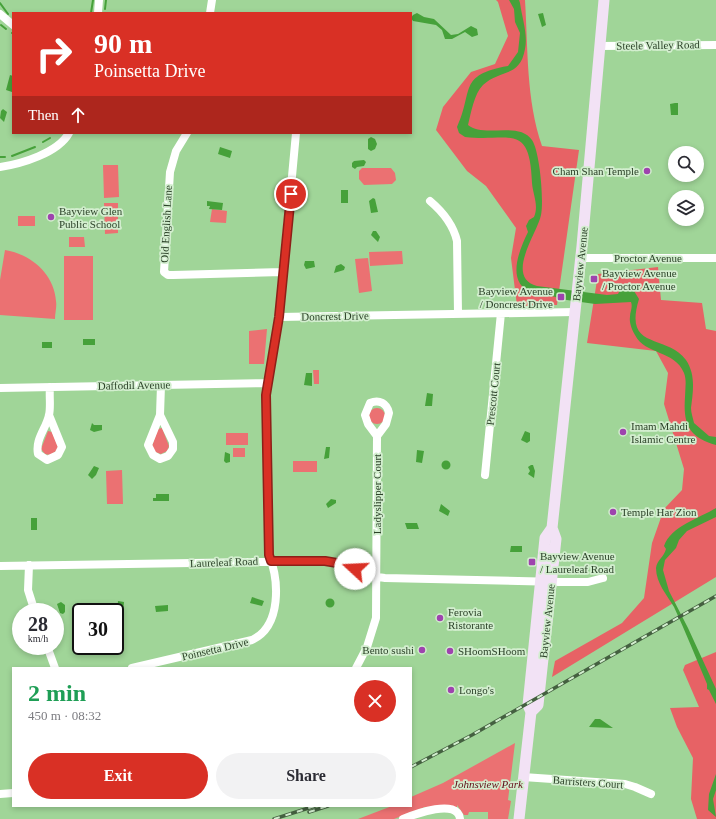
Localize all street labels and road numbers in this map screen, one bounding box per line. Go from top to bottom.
street label: Steele Valley Road [616,38,700,52]
street label: Old English Lane [158,185,174,263]
street label: Bayview Avenue [570,226,590,302]
street label: Proctor Avenue [614,252,682,264]
street label: Doncrest Drive [301,309,369,323]
street label: Prescott Court [484,362,502,426]
street label: Daffodil Avenue [98,378,171,392]
street label: Ladyslipper Court [371,454,383,534]
street label: Laureleaf Road [190,555,259,569]
street label: Bayview Avenue [537,583,557,659]
street label: Poinsetta Drive [180,635,250,663]
street label: Barristers Court [552,774,624,790]

